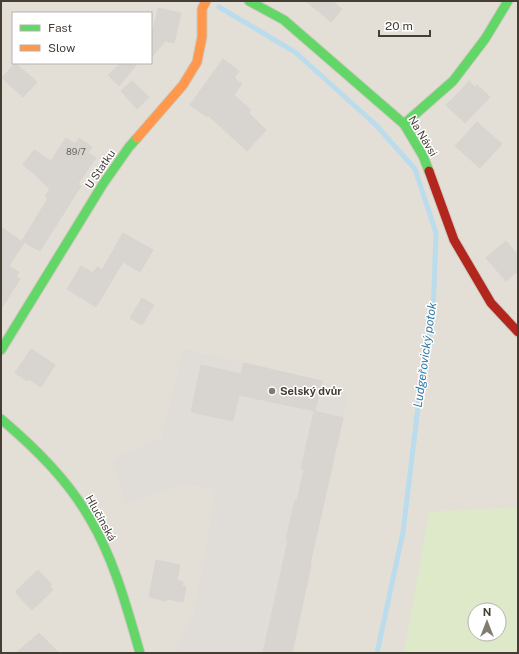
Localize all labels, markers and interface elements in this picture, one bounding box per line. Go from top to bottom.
legend [12,12,152,64]
scale bar [379,12,430,38]
text: 20 m [385,19,413,33]
text: Fast [48,21,73,35]
text: Slow [48,41,76,55]
street label: Na Návsi [406,114,440,158]
house number: 89/7 [66,146,86,157]
street label: U Statku [83,147,117,191]
water label: Ludgeřovický potok [411,301,439,408]
place label: Selský dvůr [280,385,342,397]
marker: Selský dvůr [267,386,277,396]
street label: Hlučínská [83,493,119,543]
north arrow [467,602,507,642]
text: N [483,606,491,618]

